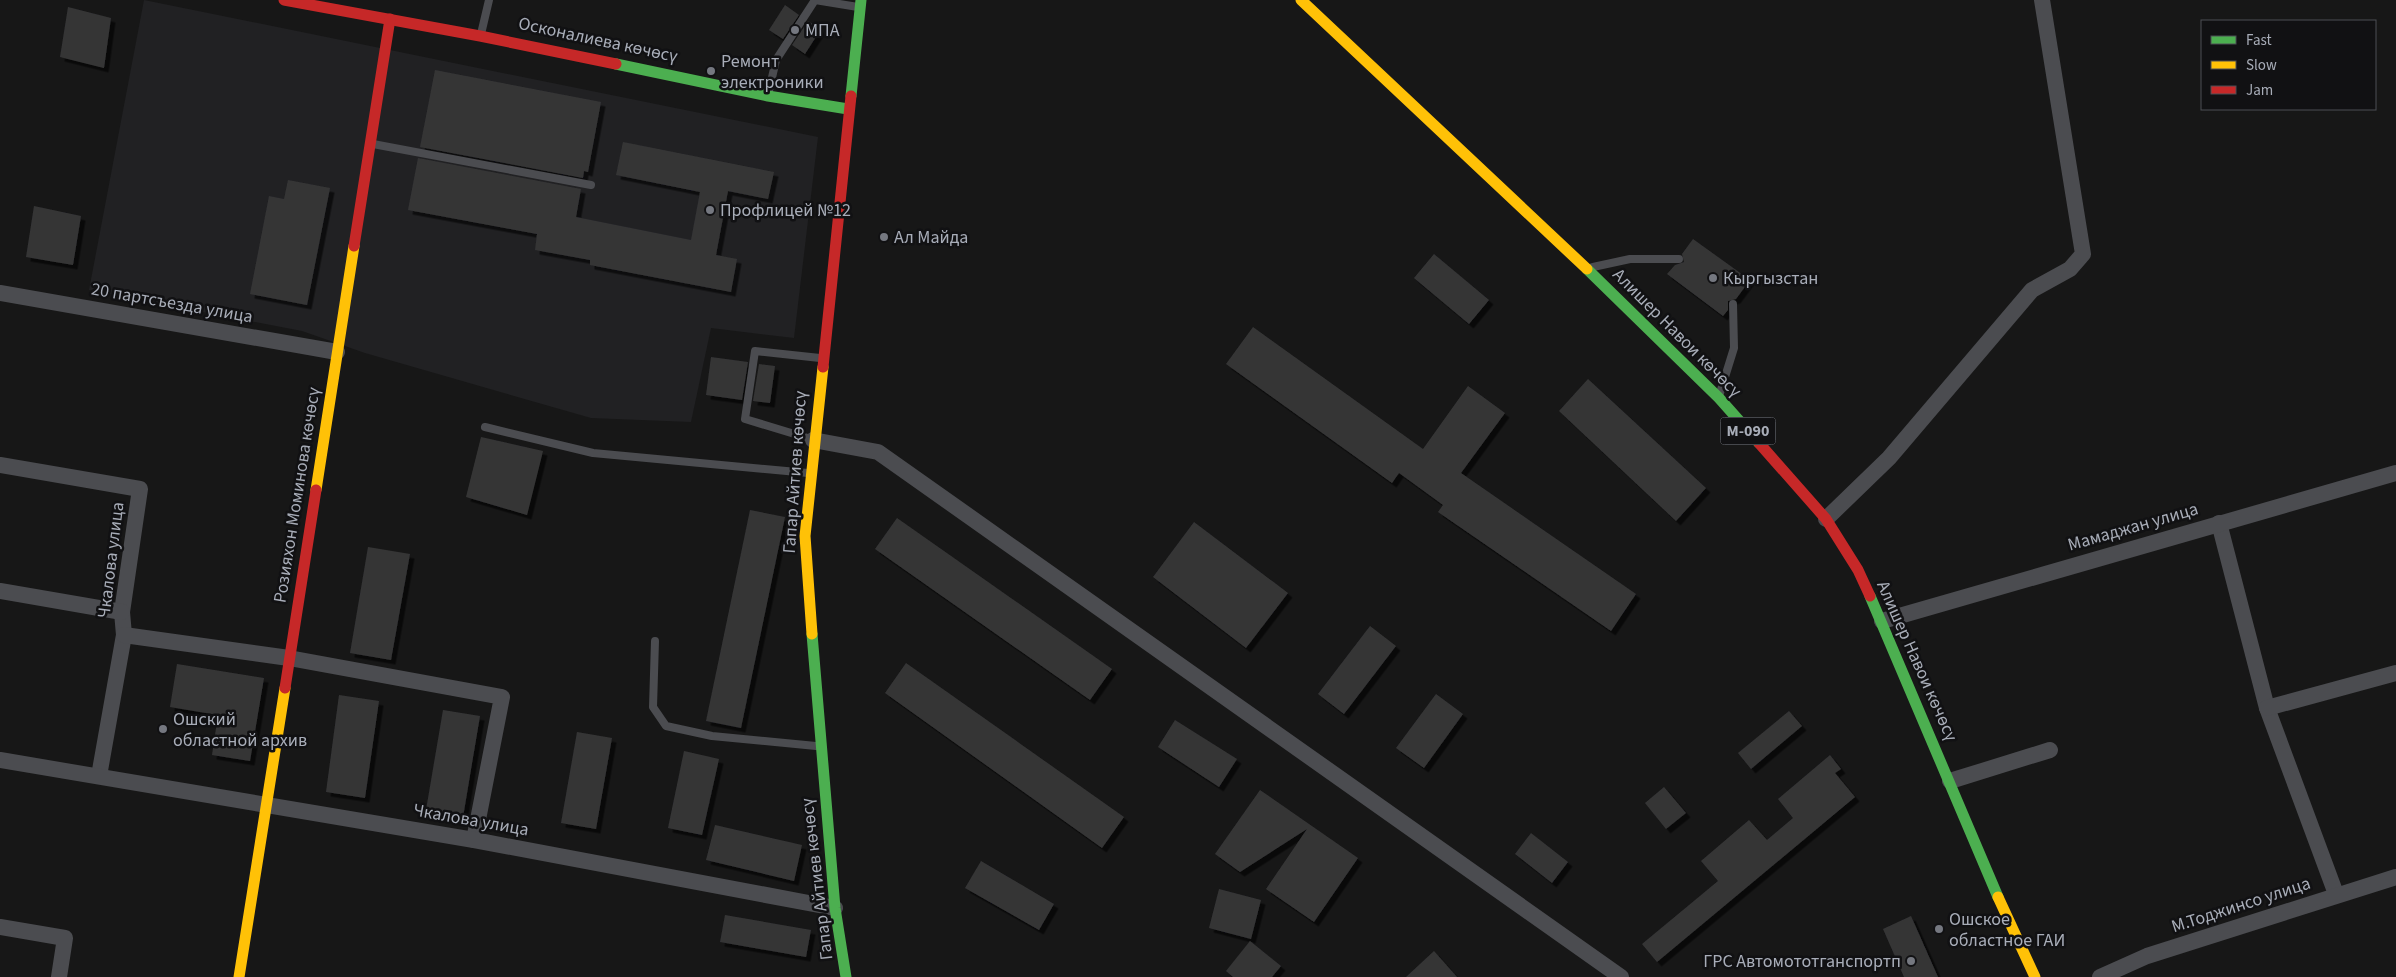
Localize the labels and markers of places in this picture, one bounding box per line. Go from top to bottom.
place label: МПА [805,18,840,43]
marker: МПА [789,24,801,36]
place label: Ремонт электроники [721,49,824,95]
marker: Ремонт электроники [705,65,717,77]
place label: Профлицей №12 [720,198,851,223]
marker: Профлицей №12 [704,204,716,216]
place label: Ал Майда [894,225,968,250]
marker: Ал Майда [878,231,890,243]
place label: Кыргызстан [1723,266,1818,291]
marker: Кыргызстан [1707,272,1719,284]
place label: Ошский областной архив [173,707,307,753]
marker: Ошский областной архив [157,723,169,735]
place label: Ошское областное ГАИ [1949,907,2065,953]
marker: Ошское областное ГАИ [1933,923,1945,935]
place label: ГРС Автомототганспортп [1703,949,1901,974]
marker: ГРС Автомототганспортп [1905,955,1917,967]

